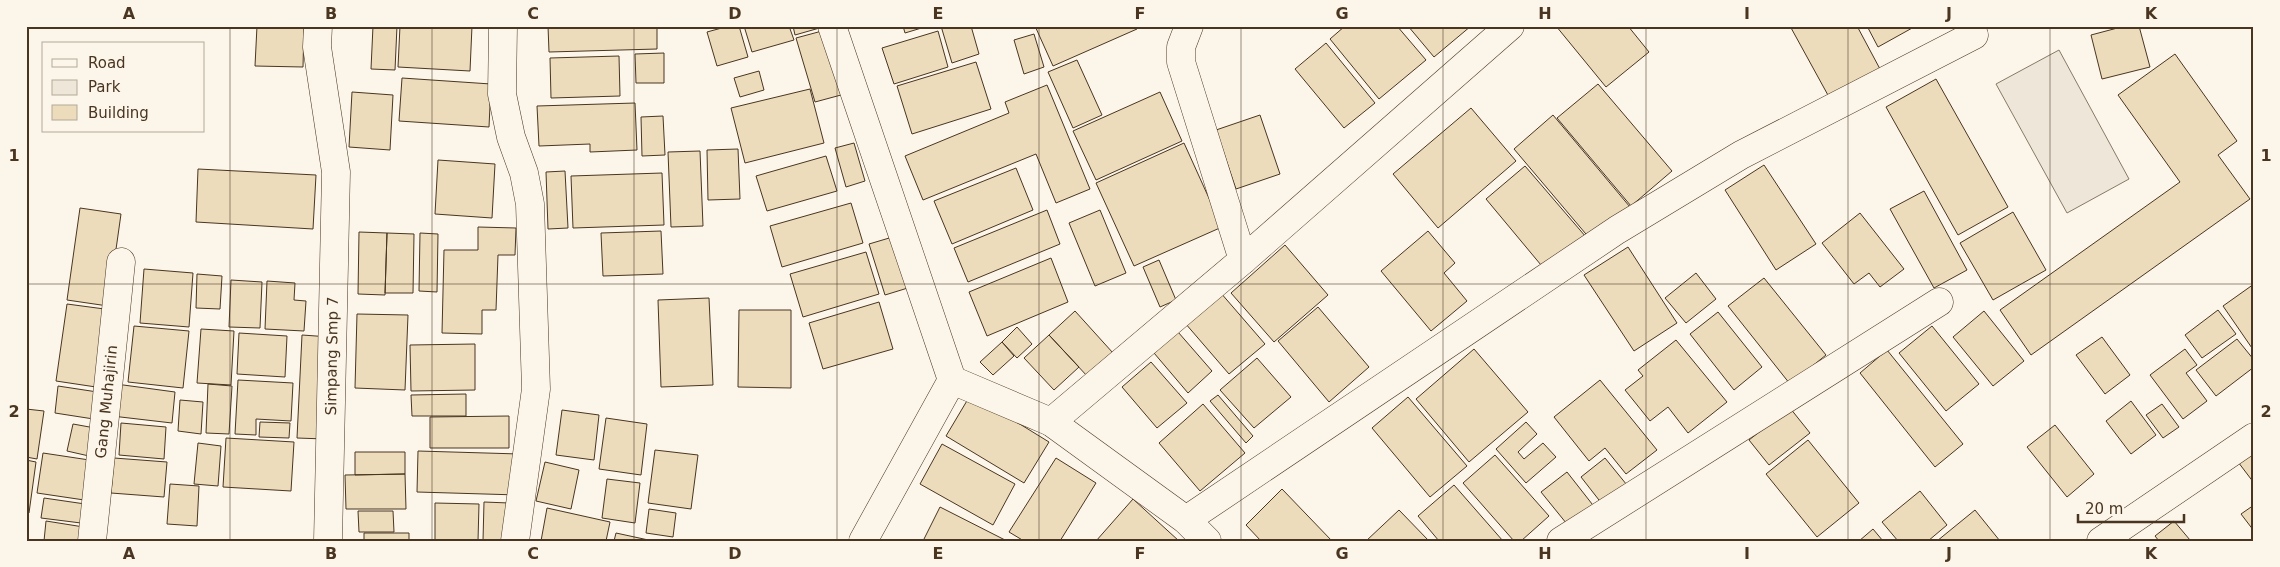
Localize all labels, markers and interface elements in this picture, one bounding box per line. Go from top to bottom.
text: A [123,4,136,23]
text: B [325,4,337,23]
text: C [527,4,539,23]
text: D [728,4,742,23]
text: E [933,4,943,23]
text: F [1135,4,1145,23]
text: G [1335,4,1349,23]
text: H [1538,4,1552,23]
text: I [1744,4,1750,23]
text: J [1945,4,1952,23]
text: K [2145,4,2158,23]
legend [42,42,205,132]
text: Road [88,54,126,72]
text: Park [88,78,121,96]
text: Building [88,104,149,122]
text: 1 [8,146,20,165]
text: 1 [2260,146,2272,165]
street label: Simpang Smp 7 [322,296,342,416]
street label: Gang Muhajirin [92,344,121,459]
text: 2 [8,402,20,421]
text: 2 [2260,402,2272,421]
scale bar [2078,492,2184,524]
text: 20 m [2085,500,2123,518]
text: A [123,544,136,563]
text: B [325,544,337,563]
text: C [527,544,539,563]
text: D [728,544,742,563]
text: E [933,544,943,563]
text: F [1135,544,1145,563]
text: G [1335,544,1349,563]
text: H [1538,544,1552,563]
text: I [1744,544,1750,563]
text: J [1945,544,1952,563]
text: K [2145,544,2158,563]

